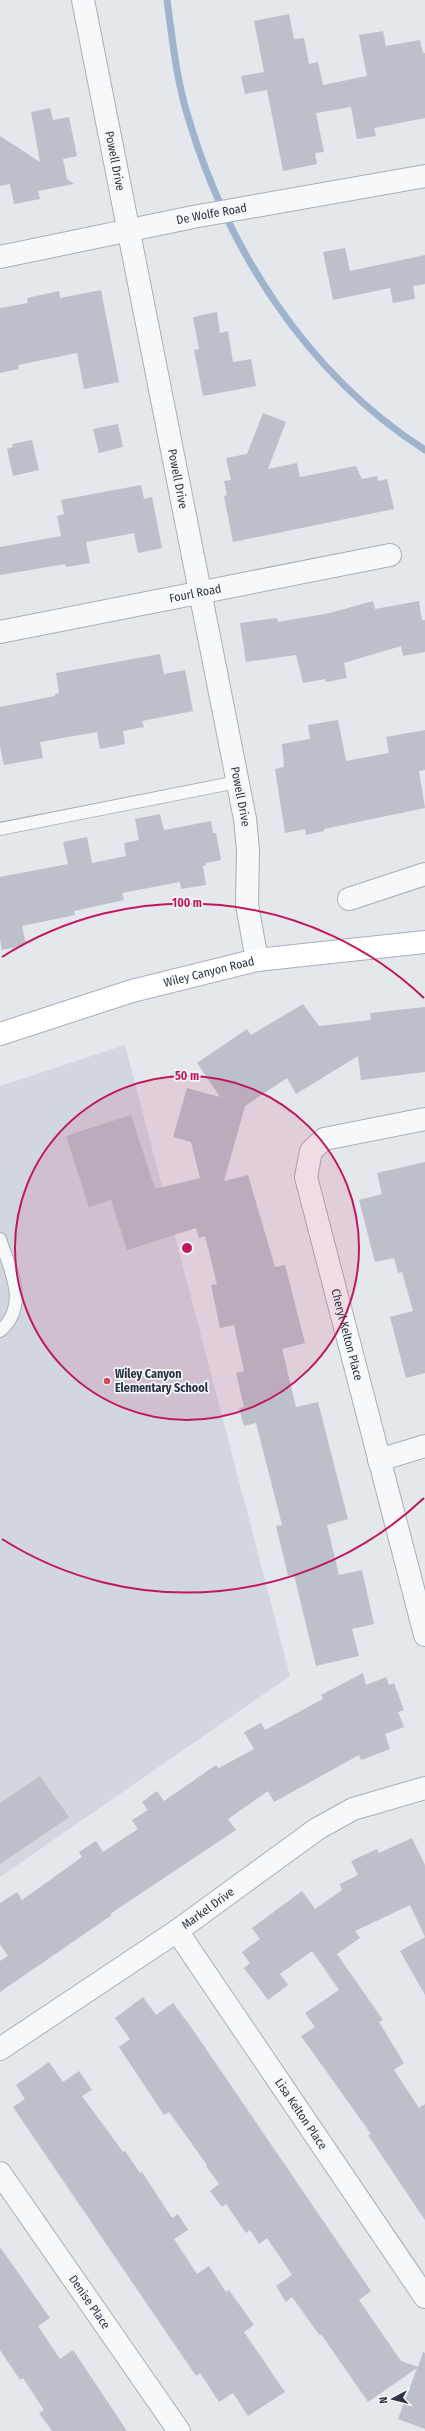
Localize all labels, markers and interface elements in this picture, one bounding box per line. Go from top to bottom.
street label: Powell Drive [102,130,128,192]
street label: De Wolfe Road [175,201,248,227]
street label: Powell Drive [165,448,190,510]
street label: Fourl Road [168,581,222,605]
street label: Powell Drive [228,765,253,827]
text: 100 m [172,896,202,910]
street label: Wiley Canyon Road [162,954,256,990]
text: 50 m [175,1069,199,1083]
centre of rings [180,1241,194,1255]
street label: Cheryl Kelton Place [328,1287,366,1382]
place label: Wiley Canyon Elementary School [115,1367,209,1395]
marker: Wiley Canyon Elementary School [102,1376,112,1386]
street label: Markel Drive [179,1885,237,1932]
street label: Lisa Kelton Place [272,2076,330,2152]
street label: Denise Place [66,2272,113,2332]
north arrow [373,2379,413,2419]
text: N [377,2396,390,2404]

